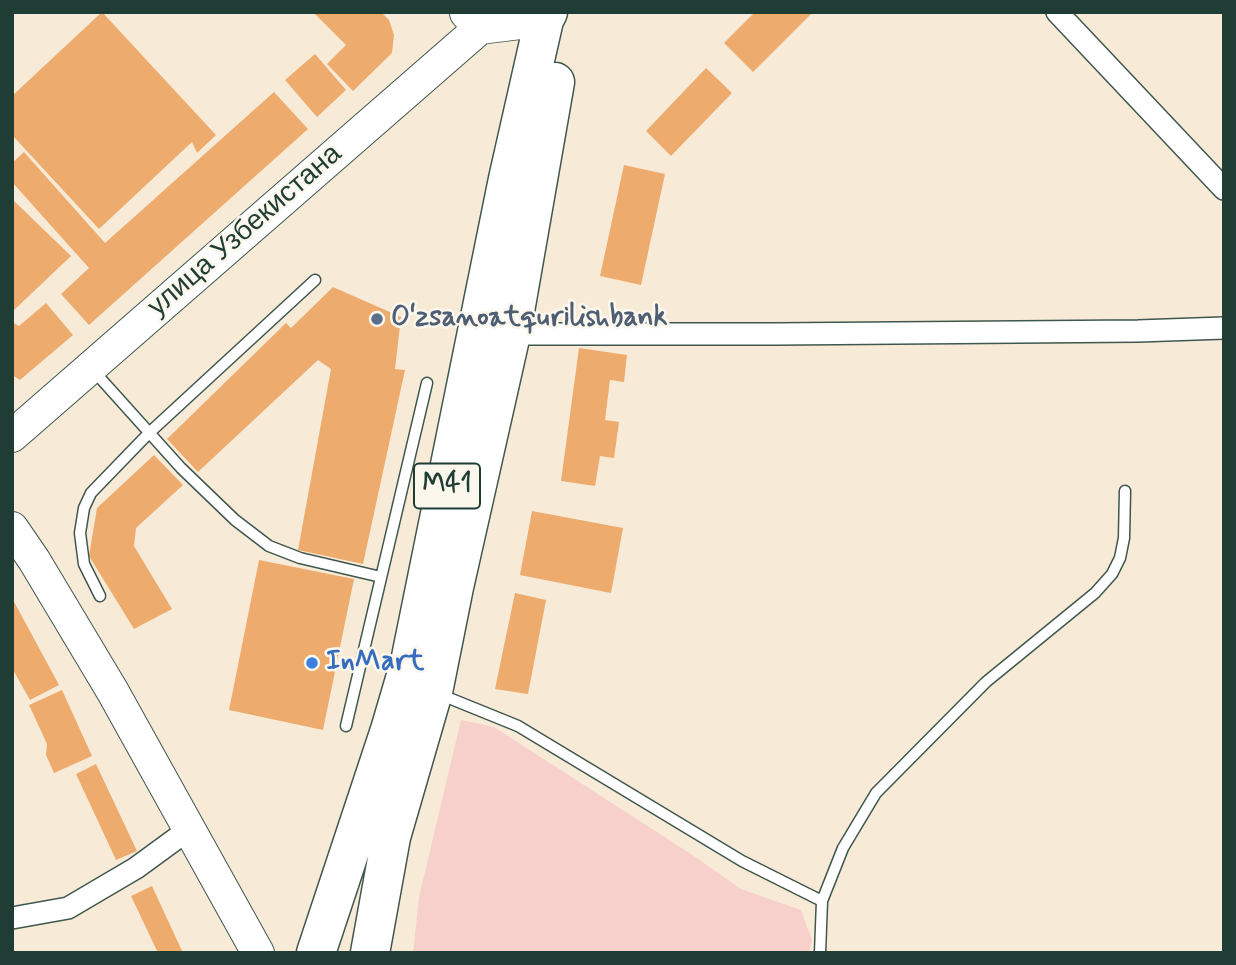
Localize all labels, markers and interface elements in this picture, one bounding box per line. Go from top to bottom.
street label: улица Узбекистана [142,139,350,325]
place label: Oʻzsanoatqurilishbank [391,302,667,336]
marker: Oʻzsanoatqurilishbank [369,311,385,327]
road number: M41 [414,464,480,508]
place label: InMart [326,646,424,680]
marker: InMart [304,655,320,671]

